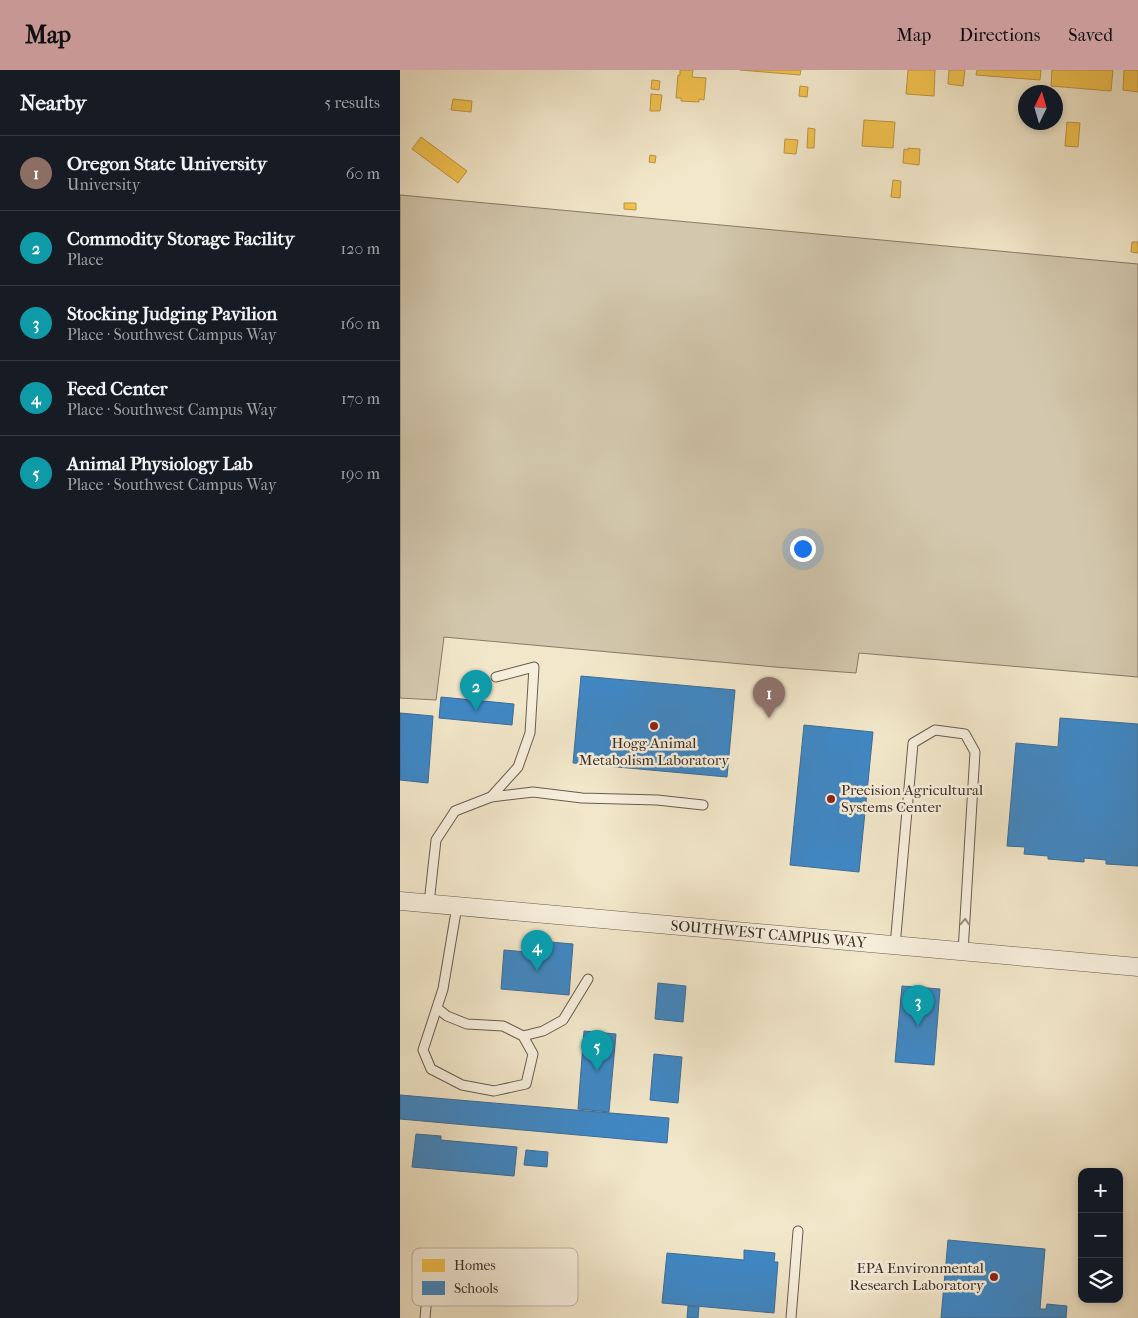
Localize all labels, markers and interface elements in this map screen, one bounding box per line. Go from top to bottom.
text: Map [25,21,71,49]
text: Map [897,25,931,46]
text: Directions [959,25,1040,46]
text: Saved [1068,25,1113,46]
north arrow [1018,85,1063,130]
text: Nearby [20,91,86,115]
text: 5 results [324,93,380,112]
text: Oregon State University [67,153,267,175]
text: 1 [33,164,39,183]
text: 60 m [346,164,380,183]
text: University [67,175,140,194]
text: Commodity Storage Facility [67,228,294,250]
text: 2 [32,239,40,258]
text: 120 m [341,239,380,258]
text: Place [67,250,103,269]
text: Stocking Judging Pavilion [67,303,277,325]
text: 3 [33,314,39,333]
text: 160 m [340,314,380,333]
text: Place · Southwest Campus Way [67,325,276,344]
text: Feed Center [67,378,168,400]
text: 4 [31,389,41,408]
text: 170 m [341,389,380,408]
text: Place · Southwest Campus Way [67,400,276,419]
text: Animal Physiology Lab [67,453,253,475]
text: 5 [33,464,39,483]
text: 190 m [340,464,380,483]
text: Place · Southwest Campus Way [67,475,276,494]
your location [790,536,816,562]
pin: 2 [460,670,492,711]
pin: 1 [753,677,785,718]
marker: Hogg Animal Metabolism Laboratory [648,720,660,732]
place label: Hogg Animal Metabolism Laboratory [579,734,730,769]
place label: Precision Agricultural Systems Center [841,781,983,816]
marker: Precision Agricultural Systems Center [825,793,837,805]
street label: SOUTHWEST CAMPUS WAY [670,916,868,952]
one-way arrow [960,918,971,926]
pin: 4 [521,930,553,971]
pin: 3 [902,985,934,1026]
pin: 5 [581,1030,613,1071]
map controls [1078,1168,1123,1303]
button: + [1078,1168,1123,1213]
button: − [1078,1213,1123,1258]
legend [412,1248,578,1306]
text: Homes [454,1257,496,1274]
button: layers [1078,1258,1123,1303]
place label: EPA Environmental Research Laboratory [850,1259,985,1294]
marker: EPA Environmental Research Laboratory [988,1271,1000,1283]
text: Schools [454,1280,498,1297]

